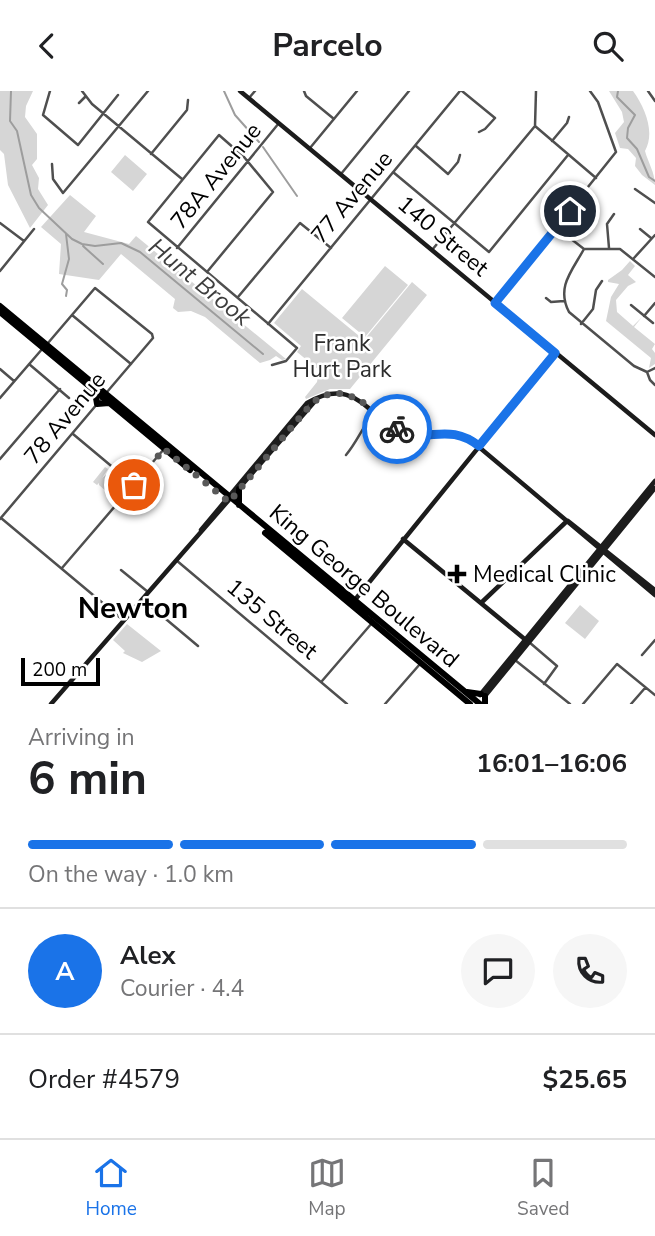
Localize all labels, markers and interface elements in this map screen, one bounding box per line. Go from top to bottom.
text: Parcelo [272,24,383,67]
icon: back [28,27,66,65]
icon: search [589,27,627,65]
street label: 78A Avenue [164,116,268,236]
street label: 77 Avenue [304,144,400,250]
pin [540,181,600,241]
street label: 140 Street [391,189,496,284]
icon: home [551,192,589,230]
water label: Hunt Brook [142,231,259,334]
park label: Frank Hurt Park [292,328,392,385]
street label: 78 Avenue [17,365,113,471]
courier [362,394,432,464]
icon: bike [378,410,416,448]
pin [104,455,164,515]
icon: bag [115,466,153,504]
street label: King George Boulevard [263,497,465,675]
place label: Medical Clinic [473,559,616,590]
marker: Medical Clinic [447,564,467,584]
street label: 135 Street [220,572,325,667]
district label: Newton [78,588,188,629]
scale bar [21,655,100,687]
text: 200 m [32,657,87,683]
text: Arriving in [28,722,135,753]
text: 16:01–16:06 [476,746,627,781]
text: 6 min [28,747,147,810]
text: On the way · 1.0 km [28,859,234,890]
button: chat [461,934,535,1008]
button: phone [553,934,627,1008]
text: Alex [120,938,176,973]
text: A [55,954,75,989]
text: Courier · 4.4 [120,973,244,1004]
text: Order #4579 [28,1062,180,1097]
text: $25.65 [543,1062,627,1097]
tab: Home [86,1154,137,1222]
tab: Map [308,1154,346,1222]
tab: Saved [517,1154,569,1222]

